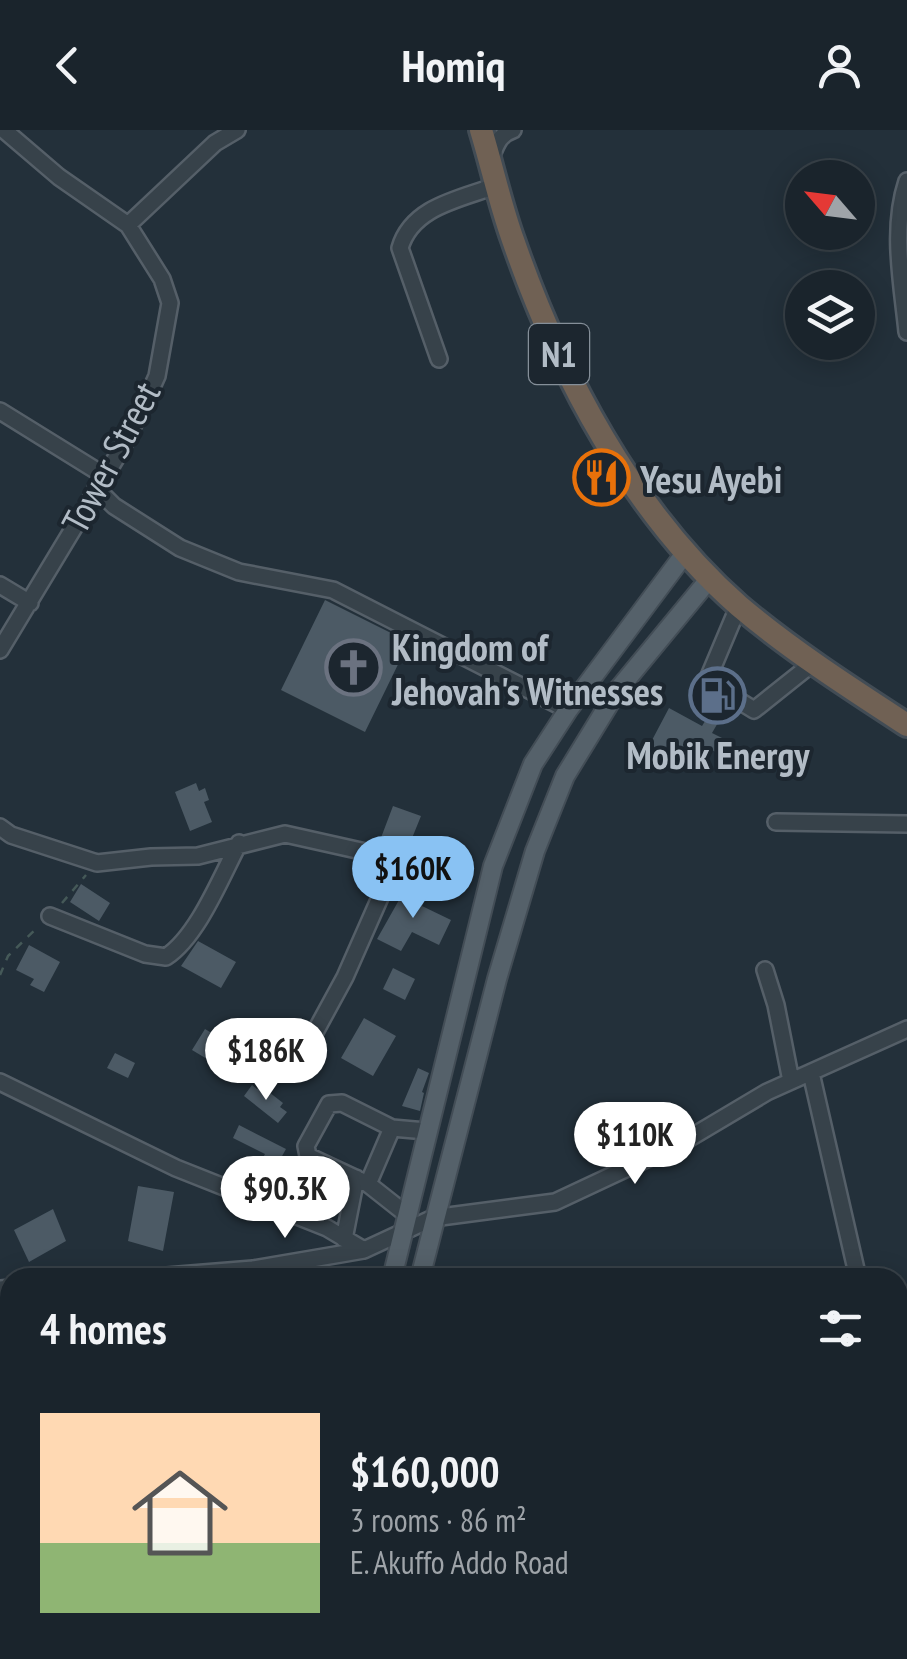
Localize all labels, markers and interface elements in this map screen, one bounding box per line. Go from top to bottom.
text: Homiq [402,36,505,94]
icon: back [40,38,95,93]
icon: person [812,38,867,93]
north arrow [785,160,875,250]
map controls [785,160,875,360]
button: layers [785,270,875,360]
road number: N1 [529,324,589,384]
street label: Tower Street [50,373,170,541]
restaurant icon: Yesu Ayebi [571,448,631,508]
place label: Yesu Ayebi [639,454,782,503]
place label: Kingdom of Jehovah's Witnesses [391,622,663,715]
church icon: Kingdom of Jehovah's Witnesses [323,638,383,698]
fuel station icon: Mobik Energy [688,666,748,726]
place label: Mobik Energy [627,730,810,779]
pin: $160K [343,836,483,921]
text: $160K [374,847,452,889]
pin: $186K [196,1018,336,1103]
text: $186K [227,1029,305,1071]
pin: $110K [565,1102,705,1187]
text: $110K [596,1113,674,1155]
pin: $90.3K [204,1156,366,1241]
text: $90.3K [243,1167,327,1209]
text: 4 homes [40,1301,167,1356]
icon: filters [813,1301,868,1356]
text: $160,000 [350,1444,500,1499]
icon: home [120,1453,240,1573]
text: 3 rooms · 86 m² [350,1499,527,1541]
text: E. Akuffo Addo Road [350,1541,569,1583]

